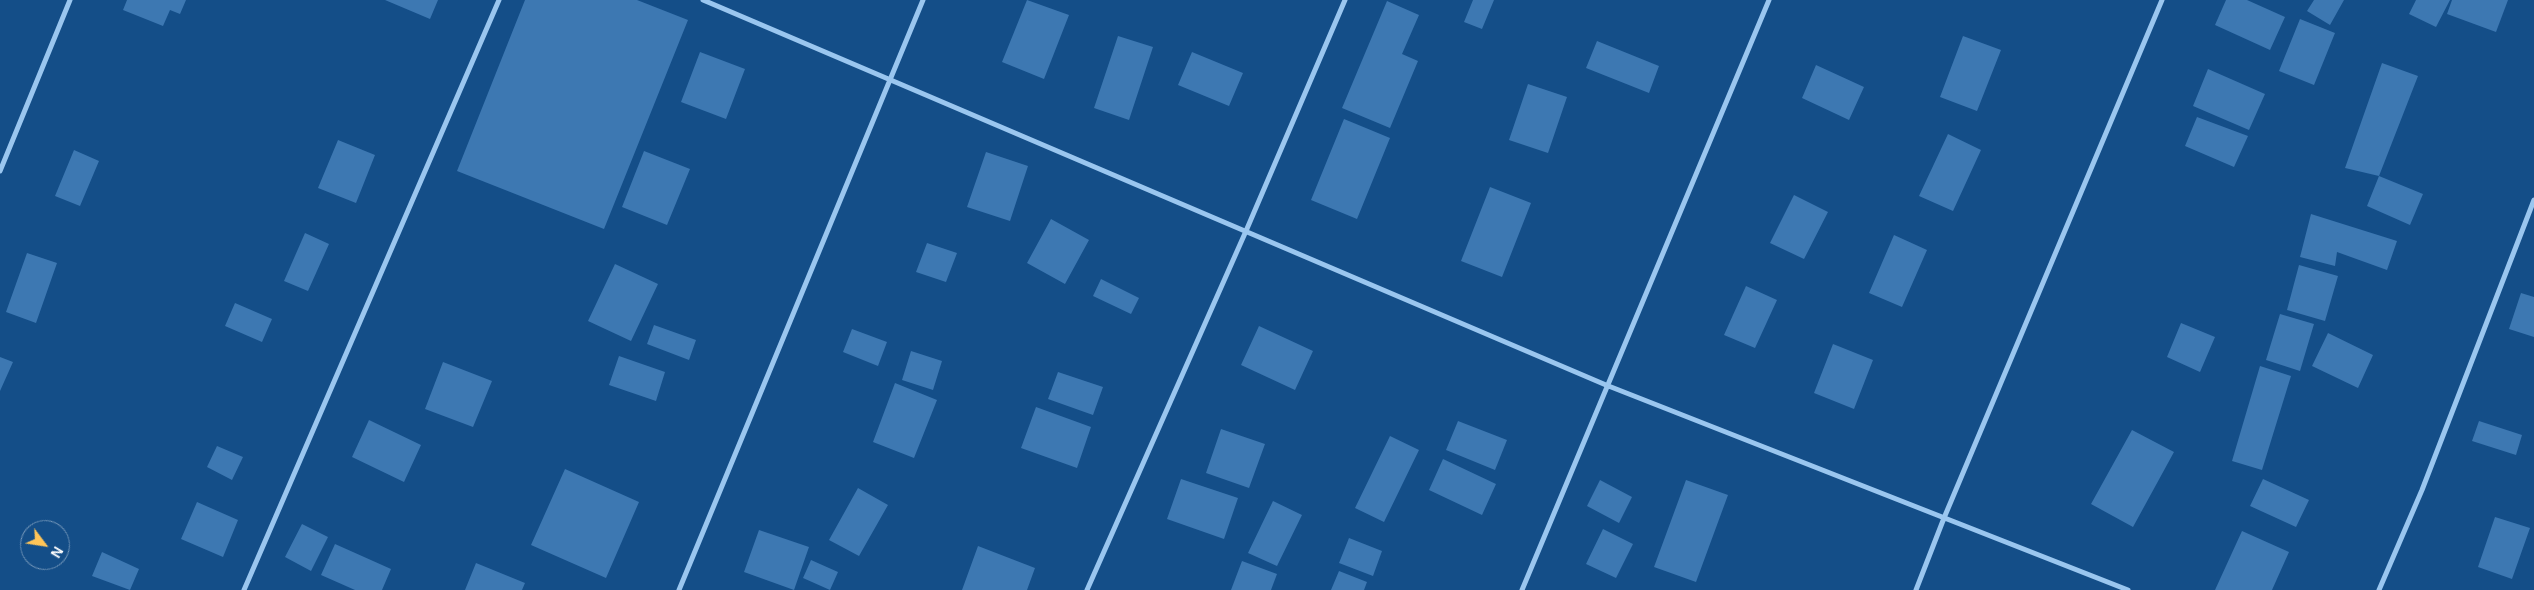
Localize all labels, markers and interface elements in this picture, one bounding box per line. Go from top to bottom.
north arrow [20,520,70,570]
text: N [48,544,66,561]

